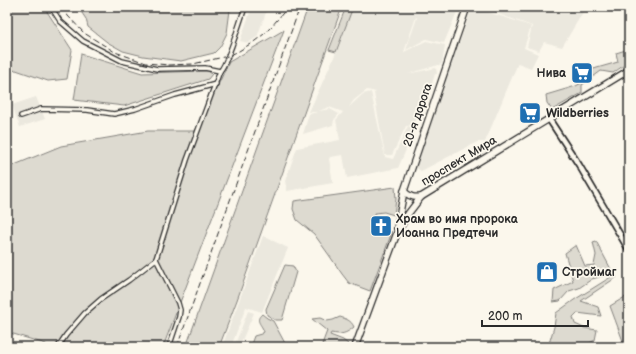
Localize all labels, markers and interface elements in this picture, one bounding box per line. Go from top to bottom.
supermarket icon: Нива [569,60,595,86]
place label: Нива [537,66,567,81]
street label: 20-я дорога [400,81,436,149]
supermarket icon: Wildberries [517,100,543,126]
place label: Wildberries [546,106,609,121]
street label: проспект Мира [419,133,499,189]
place label: Храм во имя пророка Иоанна Предтечи [395,212,519,241]
church icon: Храм во имя пророка Иоанна Предтечи [368,213,394,239]
shop icon: Строймаг [534,259,560,285]
place label: Строймаг [562,265,617,280]
scale bar [482,302,588,328]
text: 200 m [488,309,522,324]

